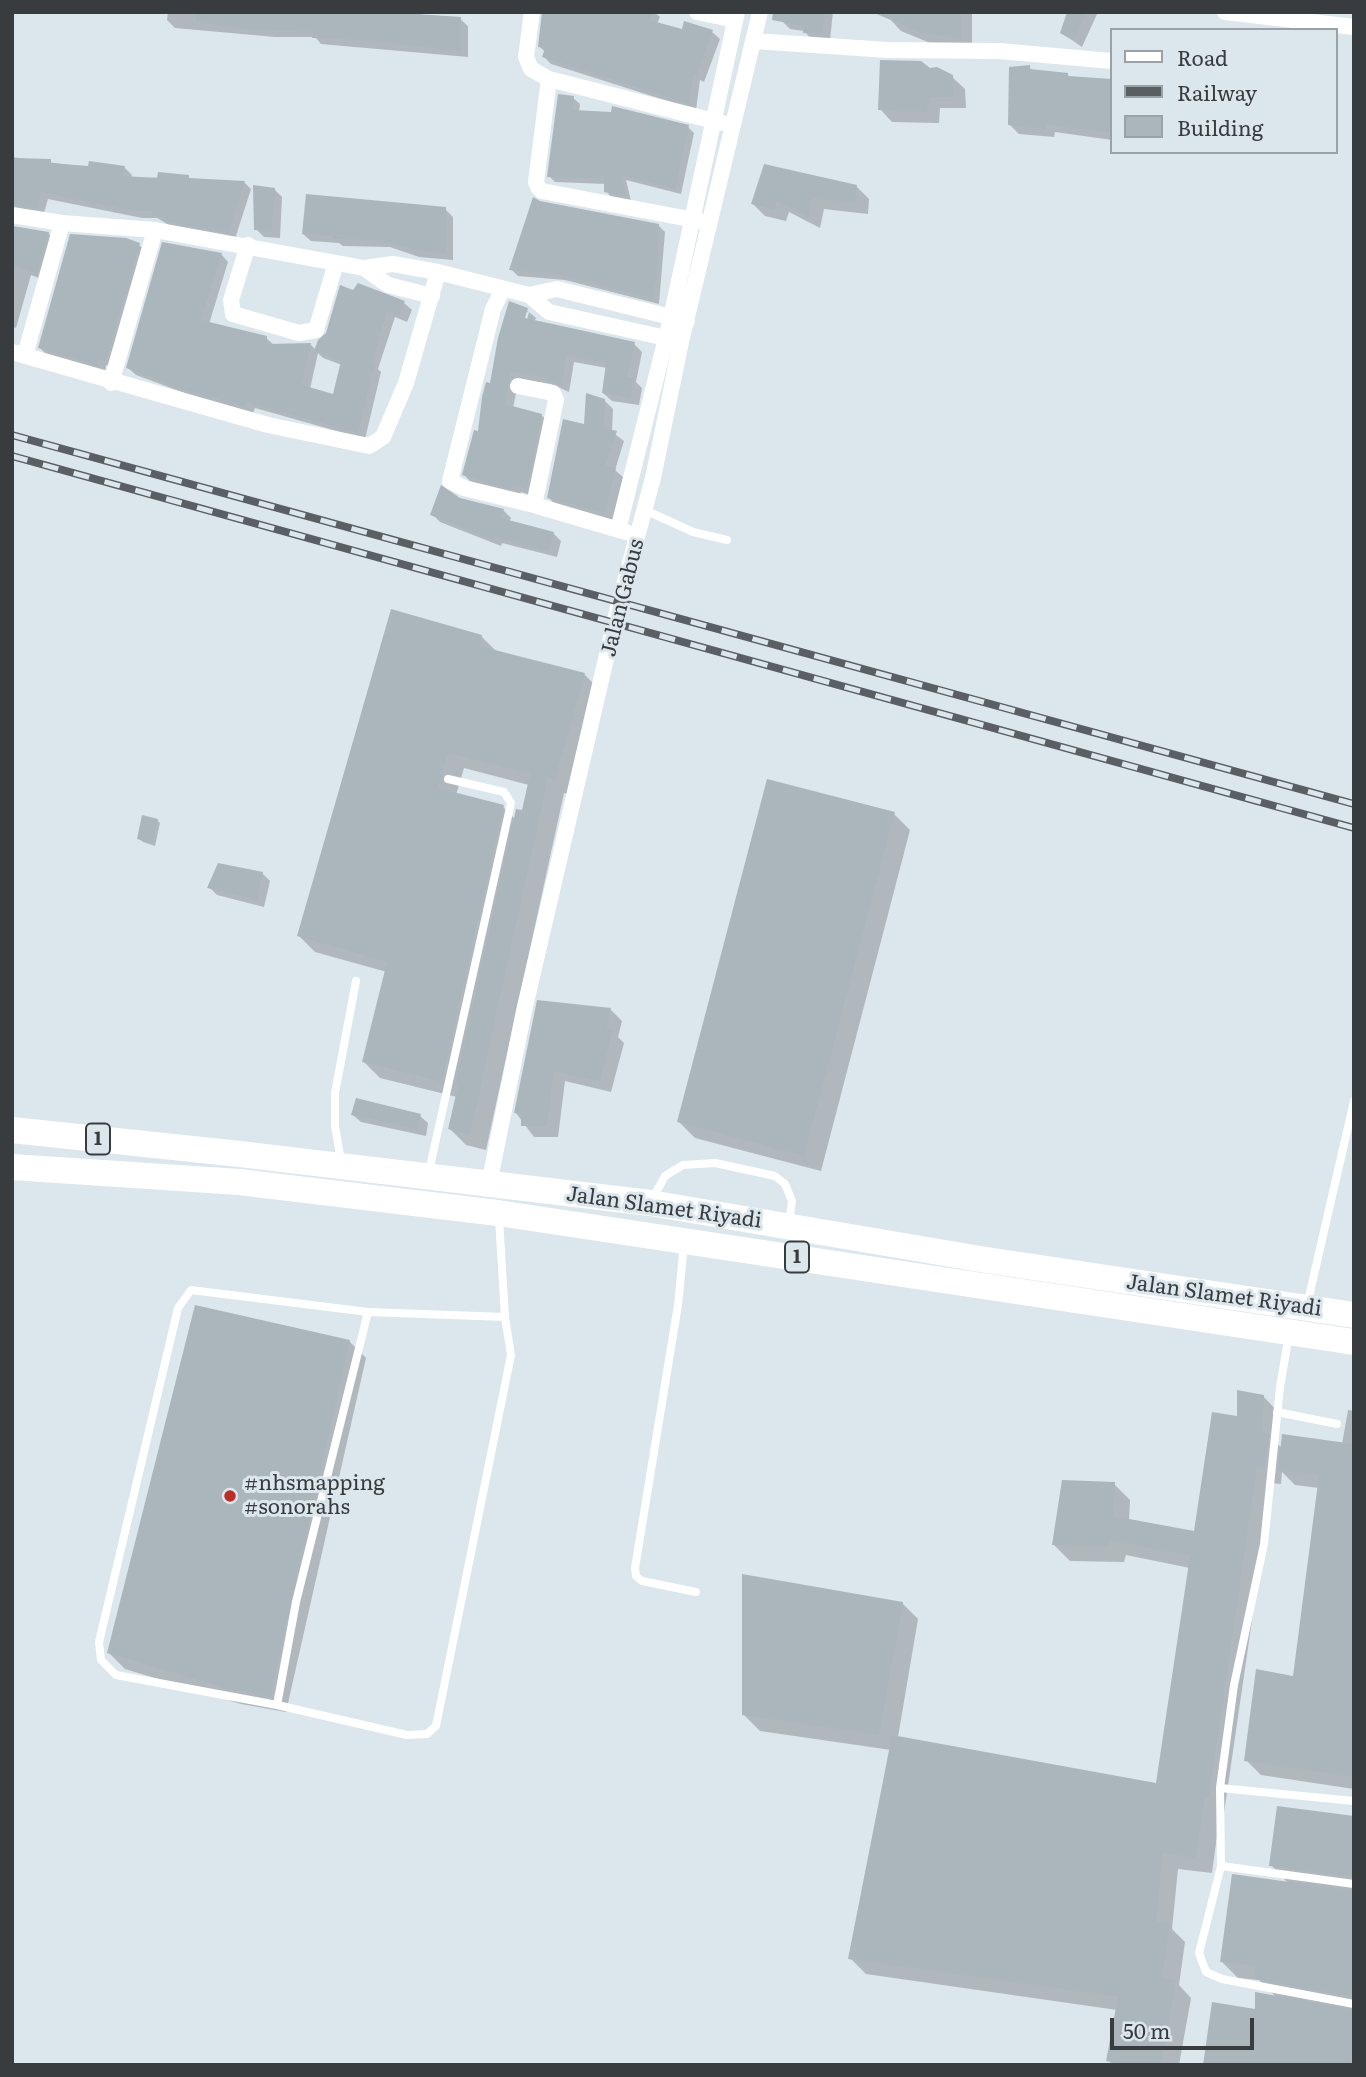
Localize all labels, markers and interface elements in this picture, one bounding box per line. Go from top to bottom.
legend [1110,28,1338,154]
text: Road [1177,41,1228,72]
text: Railway [1177,76,1257,107]
text: Building [1177,111,1263,142]
street label: Jalan Gabus [596,537,650,659]
road number: 1 [86,1124,110,1154]
street label: Jalan Slamet Riyadi [565,1182,763,1234]
road number: 1 [785,1242,809,1273]
street label: Jalan Slamet Riyadi [1125,1270,1323,1322]
place label: #nhsmapping #sonorahs [244,1471,385,1521]
marker: #nhsmapping #sonorahs [222,1488,238,1504]
scale bar [1114,2004,1258,2048]
text: 50 m [1123,2014,1170,2045]

